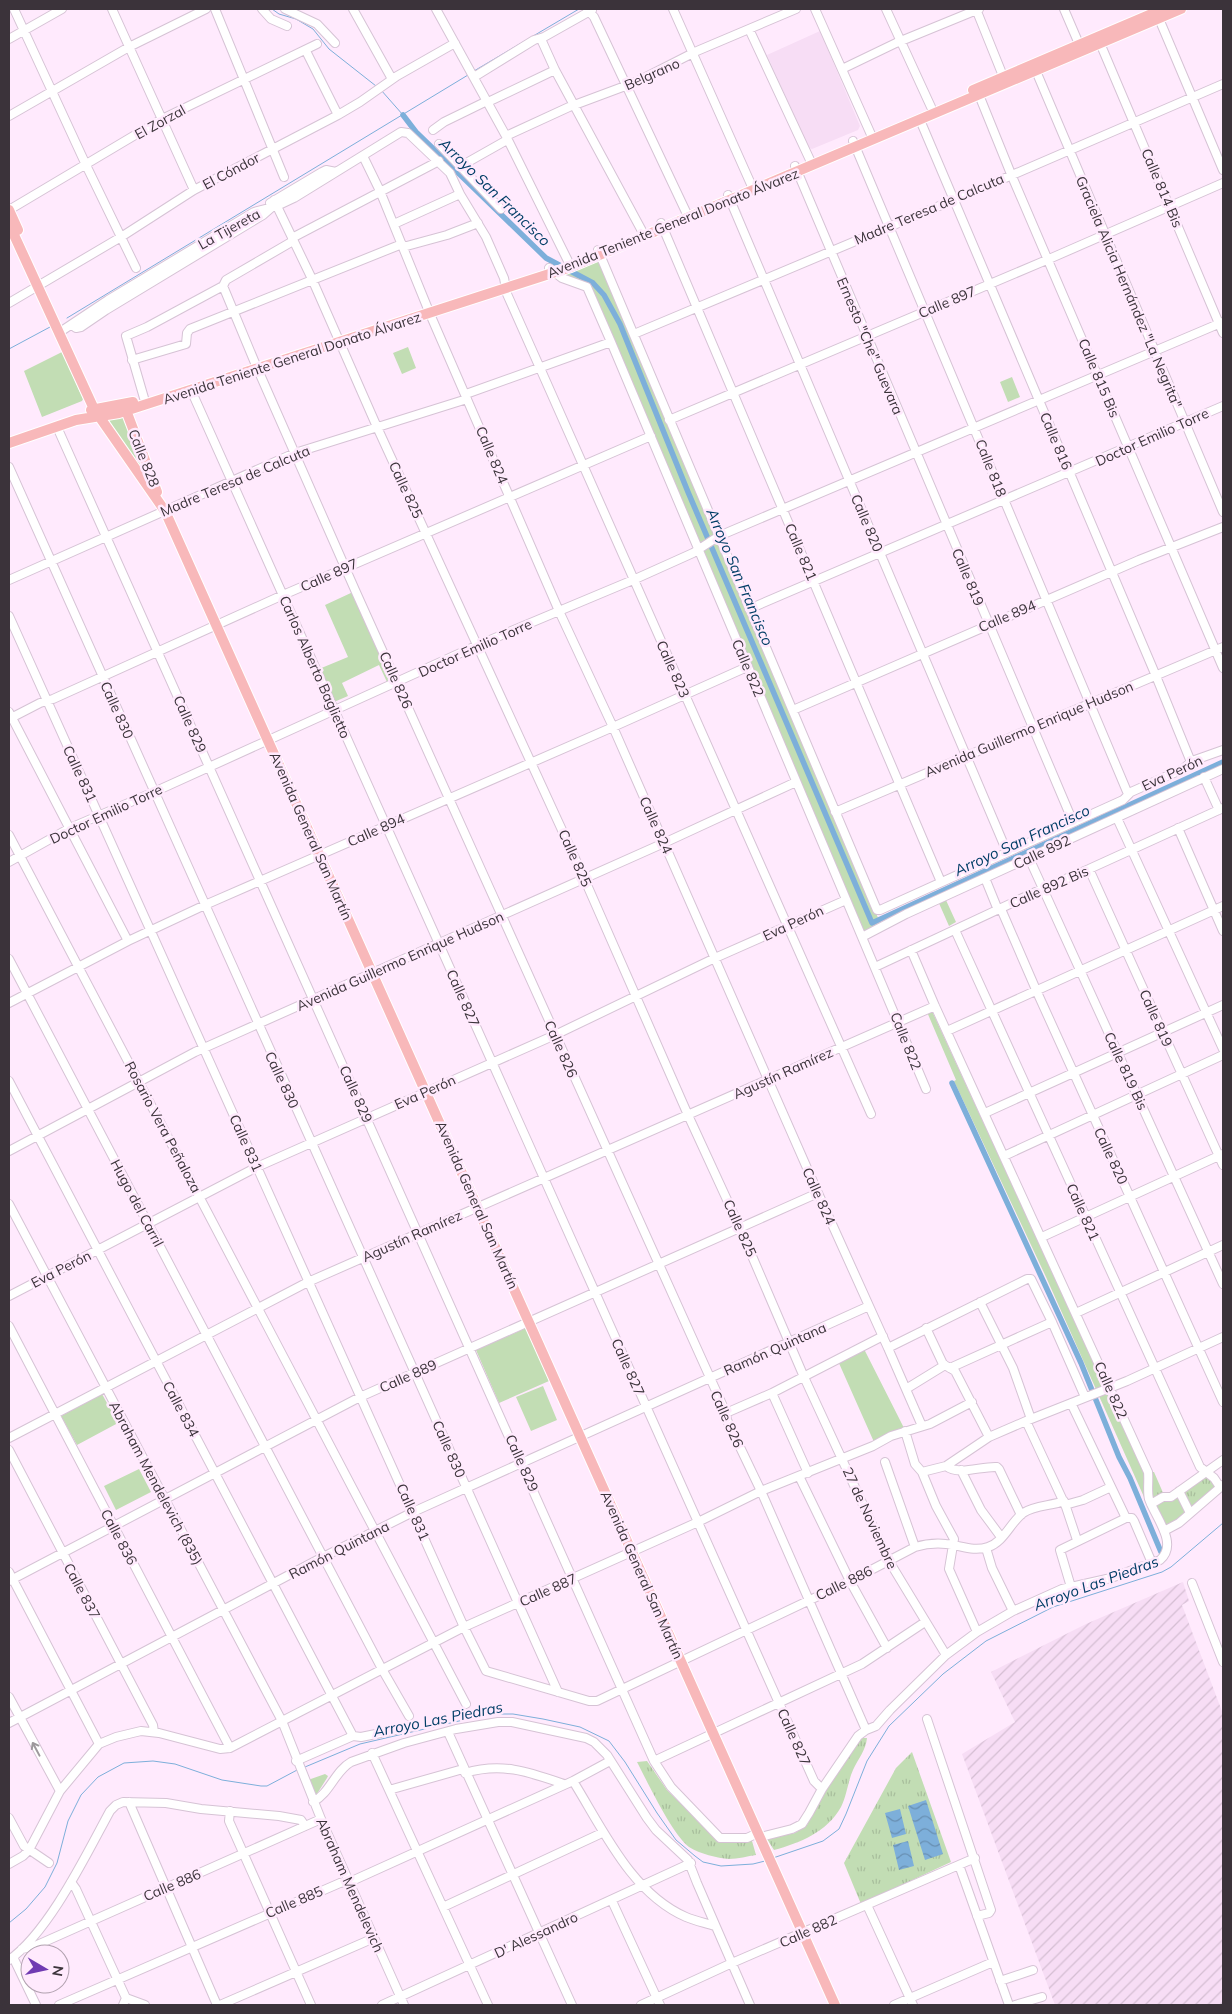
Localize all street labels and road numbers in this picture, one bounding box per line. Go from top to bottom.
street label: Belgrano [622,54,682,94]
street label: El Zorzal [131,101,189,143]
street label: Calle 814 Bis [1137,146,1187,230]
street label: El Cóndor [199,148,263,193]
street label: Avenida Teniente General Donato Álvarez [544,164,802,282]
street label: Madre Teresa de Calcuta [851,169,1007,249]
street label: Graciela Alicia Hernández "La Negrita" [1072,173,1186,411]
street label: La Tijereta [195,205,263,253]
street label: Ernesto "Che" Guevara [833,275,907,417]
street label: Calle 897 [915,282,979,322]
street label: Avenida Teniente General Donato Álvarez [161,308,423,408]
street label: Calle 815 Bis [1074,336,1124,420]
street label: Doctor Emilio Torre [1093,404,1211,470]
street label: Calle 816 [1036,409,1076,473]
street label: Calle 824 [472,423,512,487]
street label: Calle 828 [124,426,164,490]
street label: Calle 818 [971,436,1011,500]
street label: Madre Teresa de Calcuta [157,441,313,521]
street label: Calle 825 [385,459,427,521]
street label: Calle 820 [847,491,887,555]
street label: Calle 821 [781,520,821,584]
street label: Calle 819 [948,545,988,609]
street label: Calle 897 [298,554,360,596]
street label: Carlos Alberto Baglietto [275,593,355,741]
street label: Calle 894 [975,596,1039,636]
street label: Doctor Emilio Torre [416,615,534,681]
street label: Calle 822 [728,636,768,700]
street label: Calle 823 [652,638,694,700]
street label: Calle 826 [375,649,417,711]
street label: Avenida Guillermo Enrique Hudson [922,677,1136,781]
street label: Calle 830 [96,679,138,741]
street label: Calle 829 [169,693,211,755]
street label: Calle 831 [59,743,101,805]
street label: Avenida General San Martín [266,749,356,923]
street label: Eva Perón [1139,751,1205,795]
street label: Doctor Emilio Torre [47,780,165,848]
street label: Calle 824 [635,794,677,857]
street label: Calle 894 [345,809,408,851]
street label: Calle 825 [554,827,596,889]
street label: Calle 892 [1011,831,1073,873]
street label: Calle 892 Bis [1007,862,1091,912]
street label: Eva Perón [760,901,826,945]
street label: Avenida Guillermo Enrique Hudson [294,907,506,1015]
street label: Calle 827 [442,967,484,1029]
street label: Calle 819 [1135,987,1177,1049]
street label: Calle 822 [886,1009,926,1073]
street label: Calle 826 [540,1018,582,1080]
street label: Calle 819 Bis [1100,1029,1152,1113]
street label: Agustín Ramírez [730,1043,836,1103]
street label: Calle 830 [261,1049,303,1111]
street label: Rosario Vera Peñaloza [121,1058,205,1196]
street label: Calle 829 [335,1063,377,1125]
street label: Eva Perón [392,1071,458,1113]
street label: Calle 831 [225,1112,267,1174]
street label: Avenida General San Martín [432,1118,522,1292]
street label: Calle 820 [1090,1125,1132,1187]
street label: Hugo del Carril [106,1156,168,1250]
street label: Calle 824 [798,1165,840,1228]
street label: Calle 821 [1062,1181,1104,1243]
street label: Calle 825 [719,1197,761,1259]
street label: Agustín Ramírez [359,1206,465,1266]
street label: Eva Perón [28,1246,94,1292]
street label: Ramón Quintana [721,1318,829,1380]
street label: Calle 827 [607,1336,649,1398]
street label: Calle 889 [377,1355,439,1397]
street label: Calle 822 [1090,1359,1132,1421]
street label: Calle 834 [159,1378,204,1441]
street label: Calle 826 [706,1388,748,1450]
street label: Abraham Mendelevich (835) [105,1398,207,1568]
street label: Calle 830 [428,1418,470,1480]
street label: Calle 829 [501,1432,543,1494]
street label: 27 de Noviembre [839,1464,901,1572]
street label: Calle 831 [392,1481,434,1543]
street label: Avenida General San Martín [597,1488,687,1662]
street label: Calle 836 [97,1506,141,1568]
street label: Ramón Quintana [286,1517,392,1583]
street label: Calle 837 [60,1560,104,1622]
street label: Calle 886 [813,1562,875,1604]
street label: Calle 887 [517,1569,579,1611]
street label: Calle 827 [773,1706,815,1768]
street label: Abraham Mendelevich [312,1815,388,1955]
street label: Calle 886 [140,1865,204,1905]
street label: Calle 885 [262,1882,326,1922]
street label: D' Alessandro [491,1908,581,1962]
street label: Calle 882 [777,1910,839,1952]

